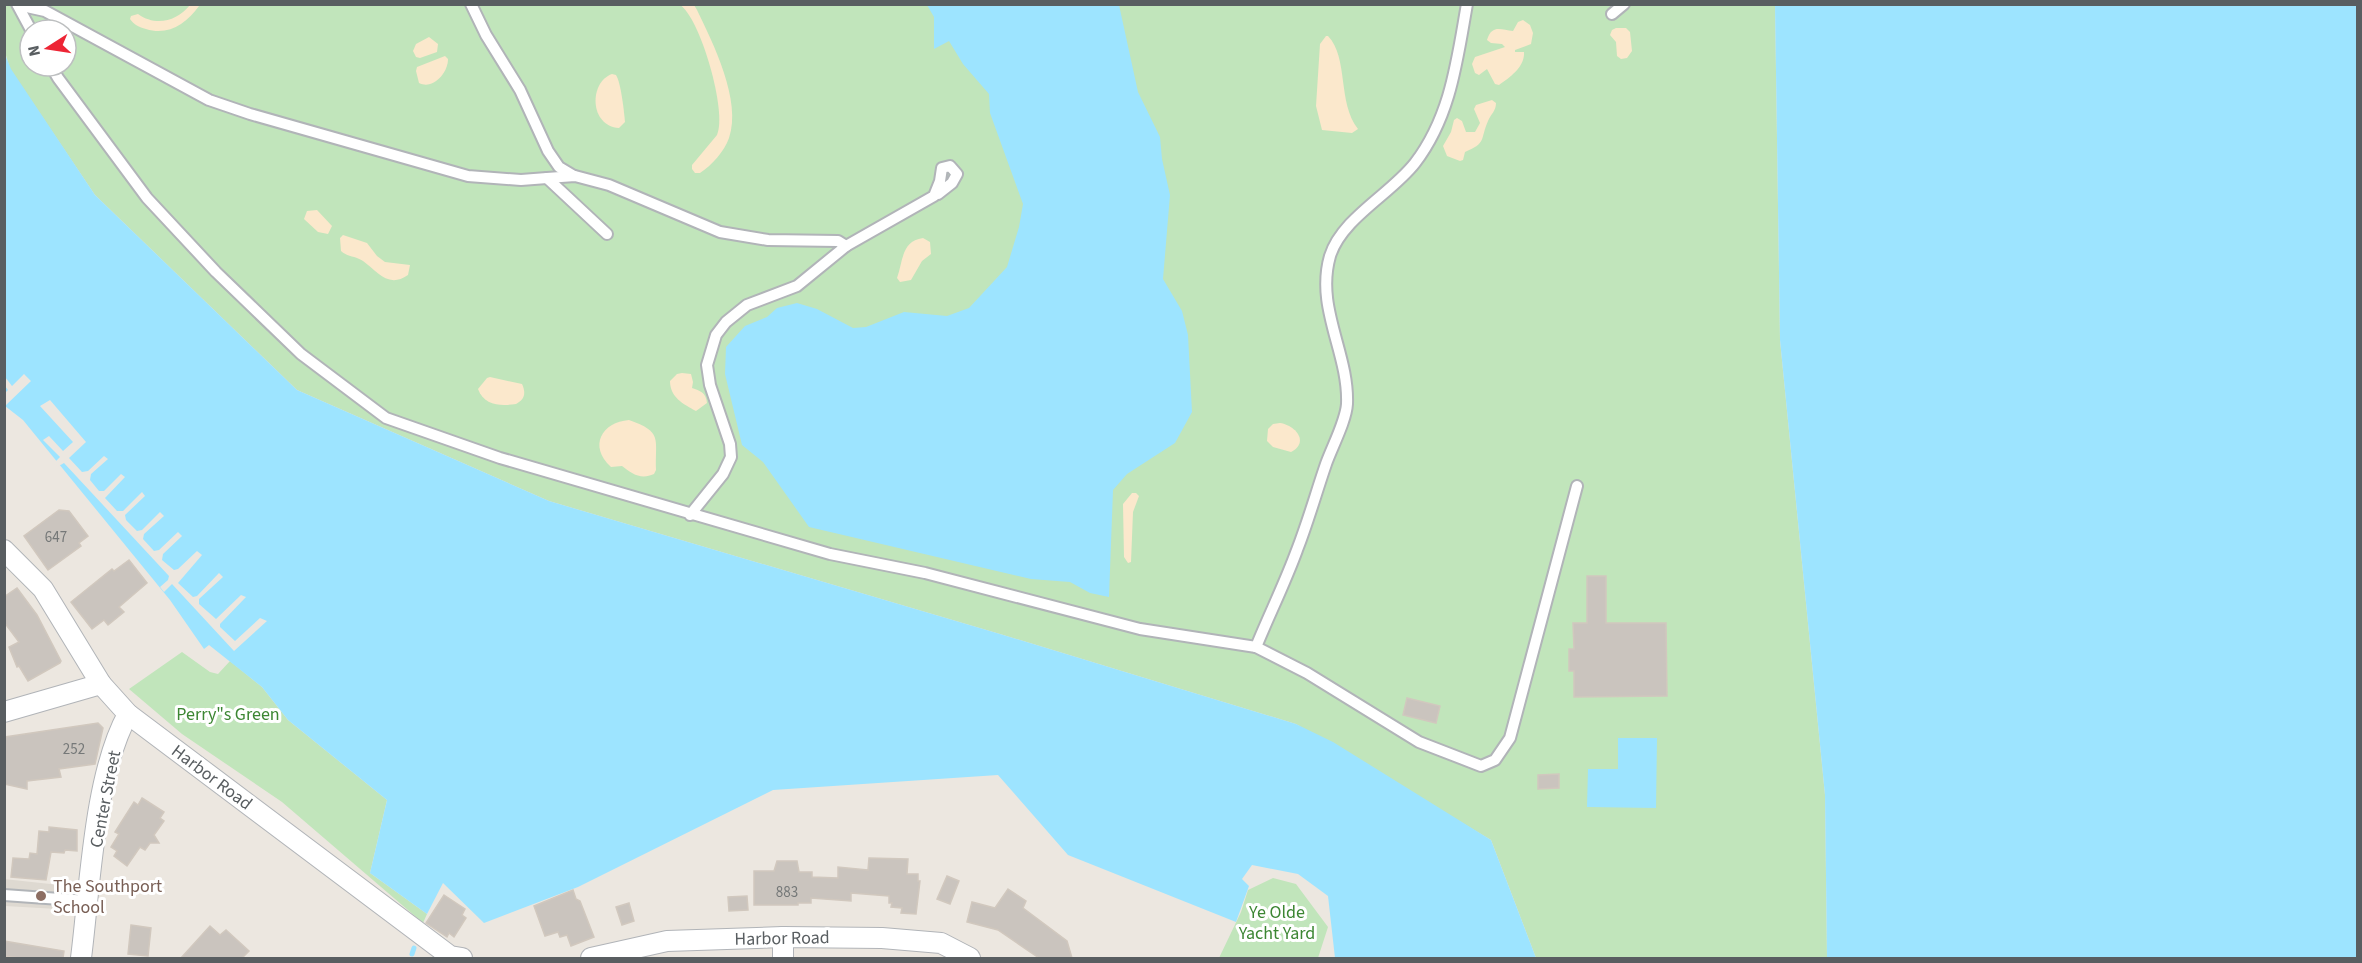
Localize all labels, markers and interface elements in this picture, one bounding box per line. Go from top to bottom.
north arrow [18,18,78,78]
text: N [22,43,46,58]
house number: 647 [45,527,67,548]
park label: Perry"s Green [176,702,280,727]
house number: 252 [63,739,85,760]
street label: Harbor Road [166,739,257,816]
street label: Center Street [84,748,127,850]
place label: The Southport School [53,874,162,920]
house number: 883 [776,882,798,903]
marker: The Southport School [34,889,48,903]
park label: Ye Olde Yacht Yard [1238,900,1315,946]
street label: Harbor Road [734,925,830,952]

